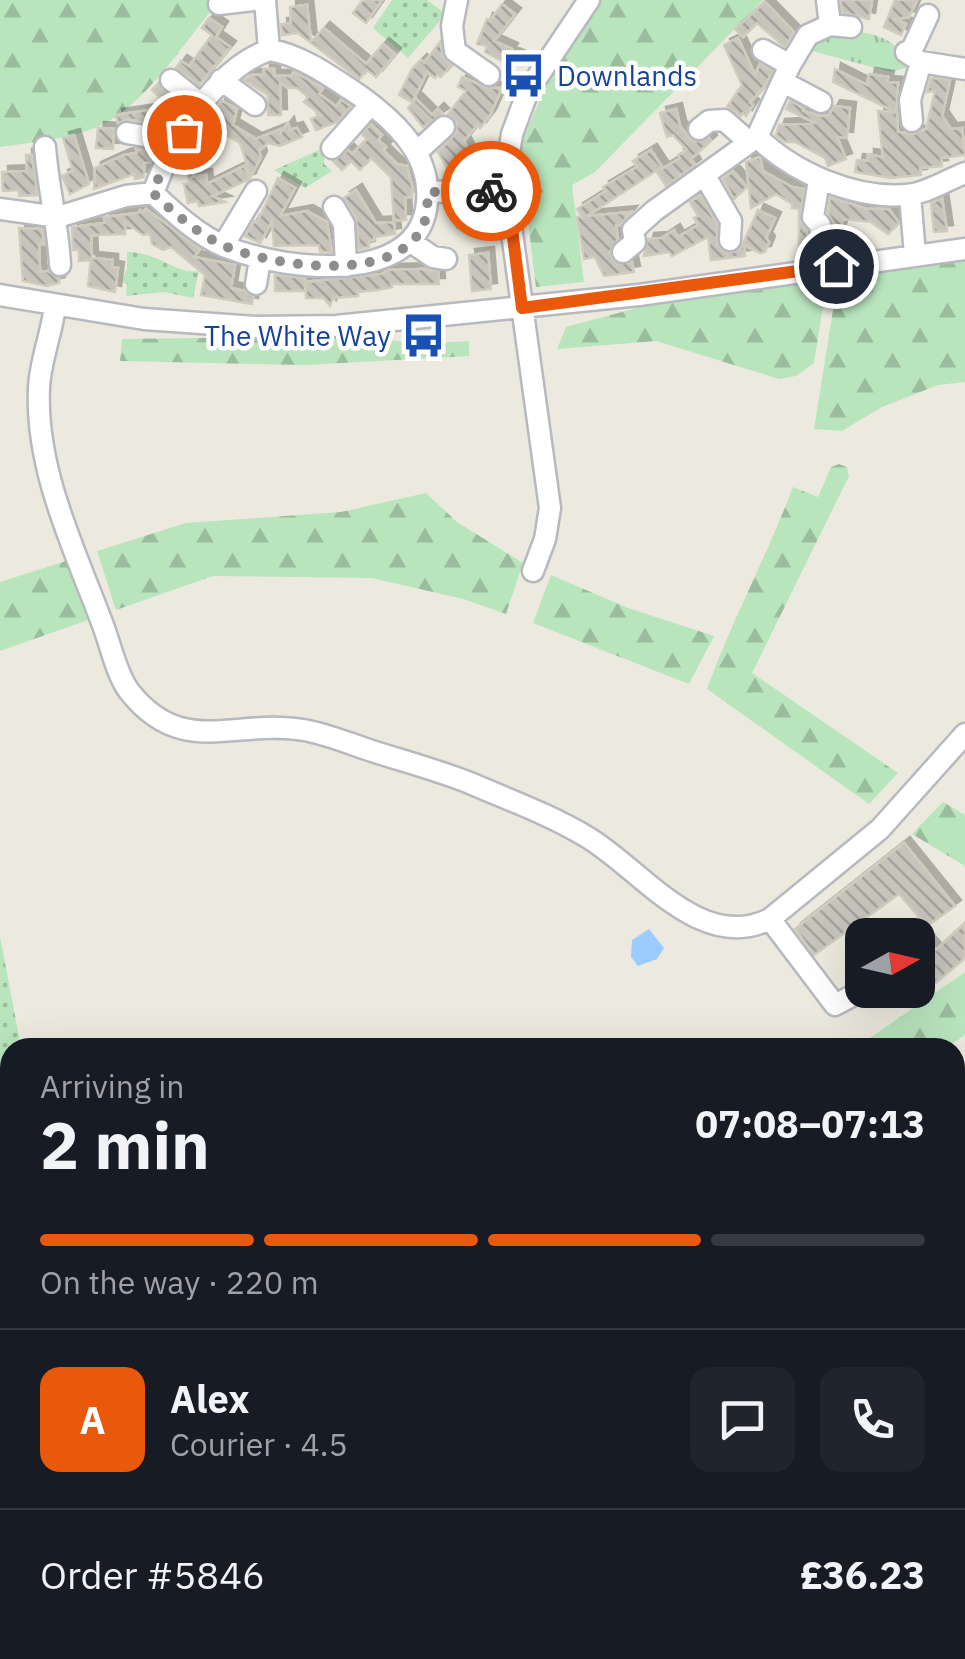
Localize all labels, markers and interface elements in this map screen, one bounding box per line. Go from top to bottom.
bus stop icon: Downlands [500,51,548,99]
place label: Downlands [557,57,697,94]
pin [142,90,227,175]
icon: bag [157,105,212,160]
courier [441,141,541,241]
icon: bike [464,164,519,219]
pin [794,224,879,309]
icon: home [809,239,864,294]
bus stop icon: The White Way [400,311,448,359]
place label: The White Way [204,317,391,354]
north arrow [845,918,935,1008]
map controls [845,918,935,1008]
text: Arriving in [40,1065,185,1107]
text: 07:08–07:13 [695,1099,925,1148]
text: 2 min [40,1102,210,1187]
text: On the way · 220 m [40,1261,319,1303]
button: chat [690,1367,795,1472]
button: phone [820,1367,925,1472]
text: Alex [170,1374,250,1423]
text: A [79,1395,106,1444]
text: Courier · 4.5 [170,1423,348,1465]
text: Order #5846 [40,1550,265,1599]
text: £36.23 [800,1550,925,1599]

